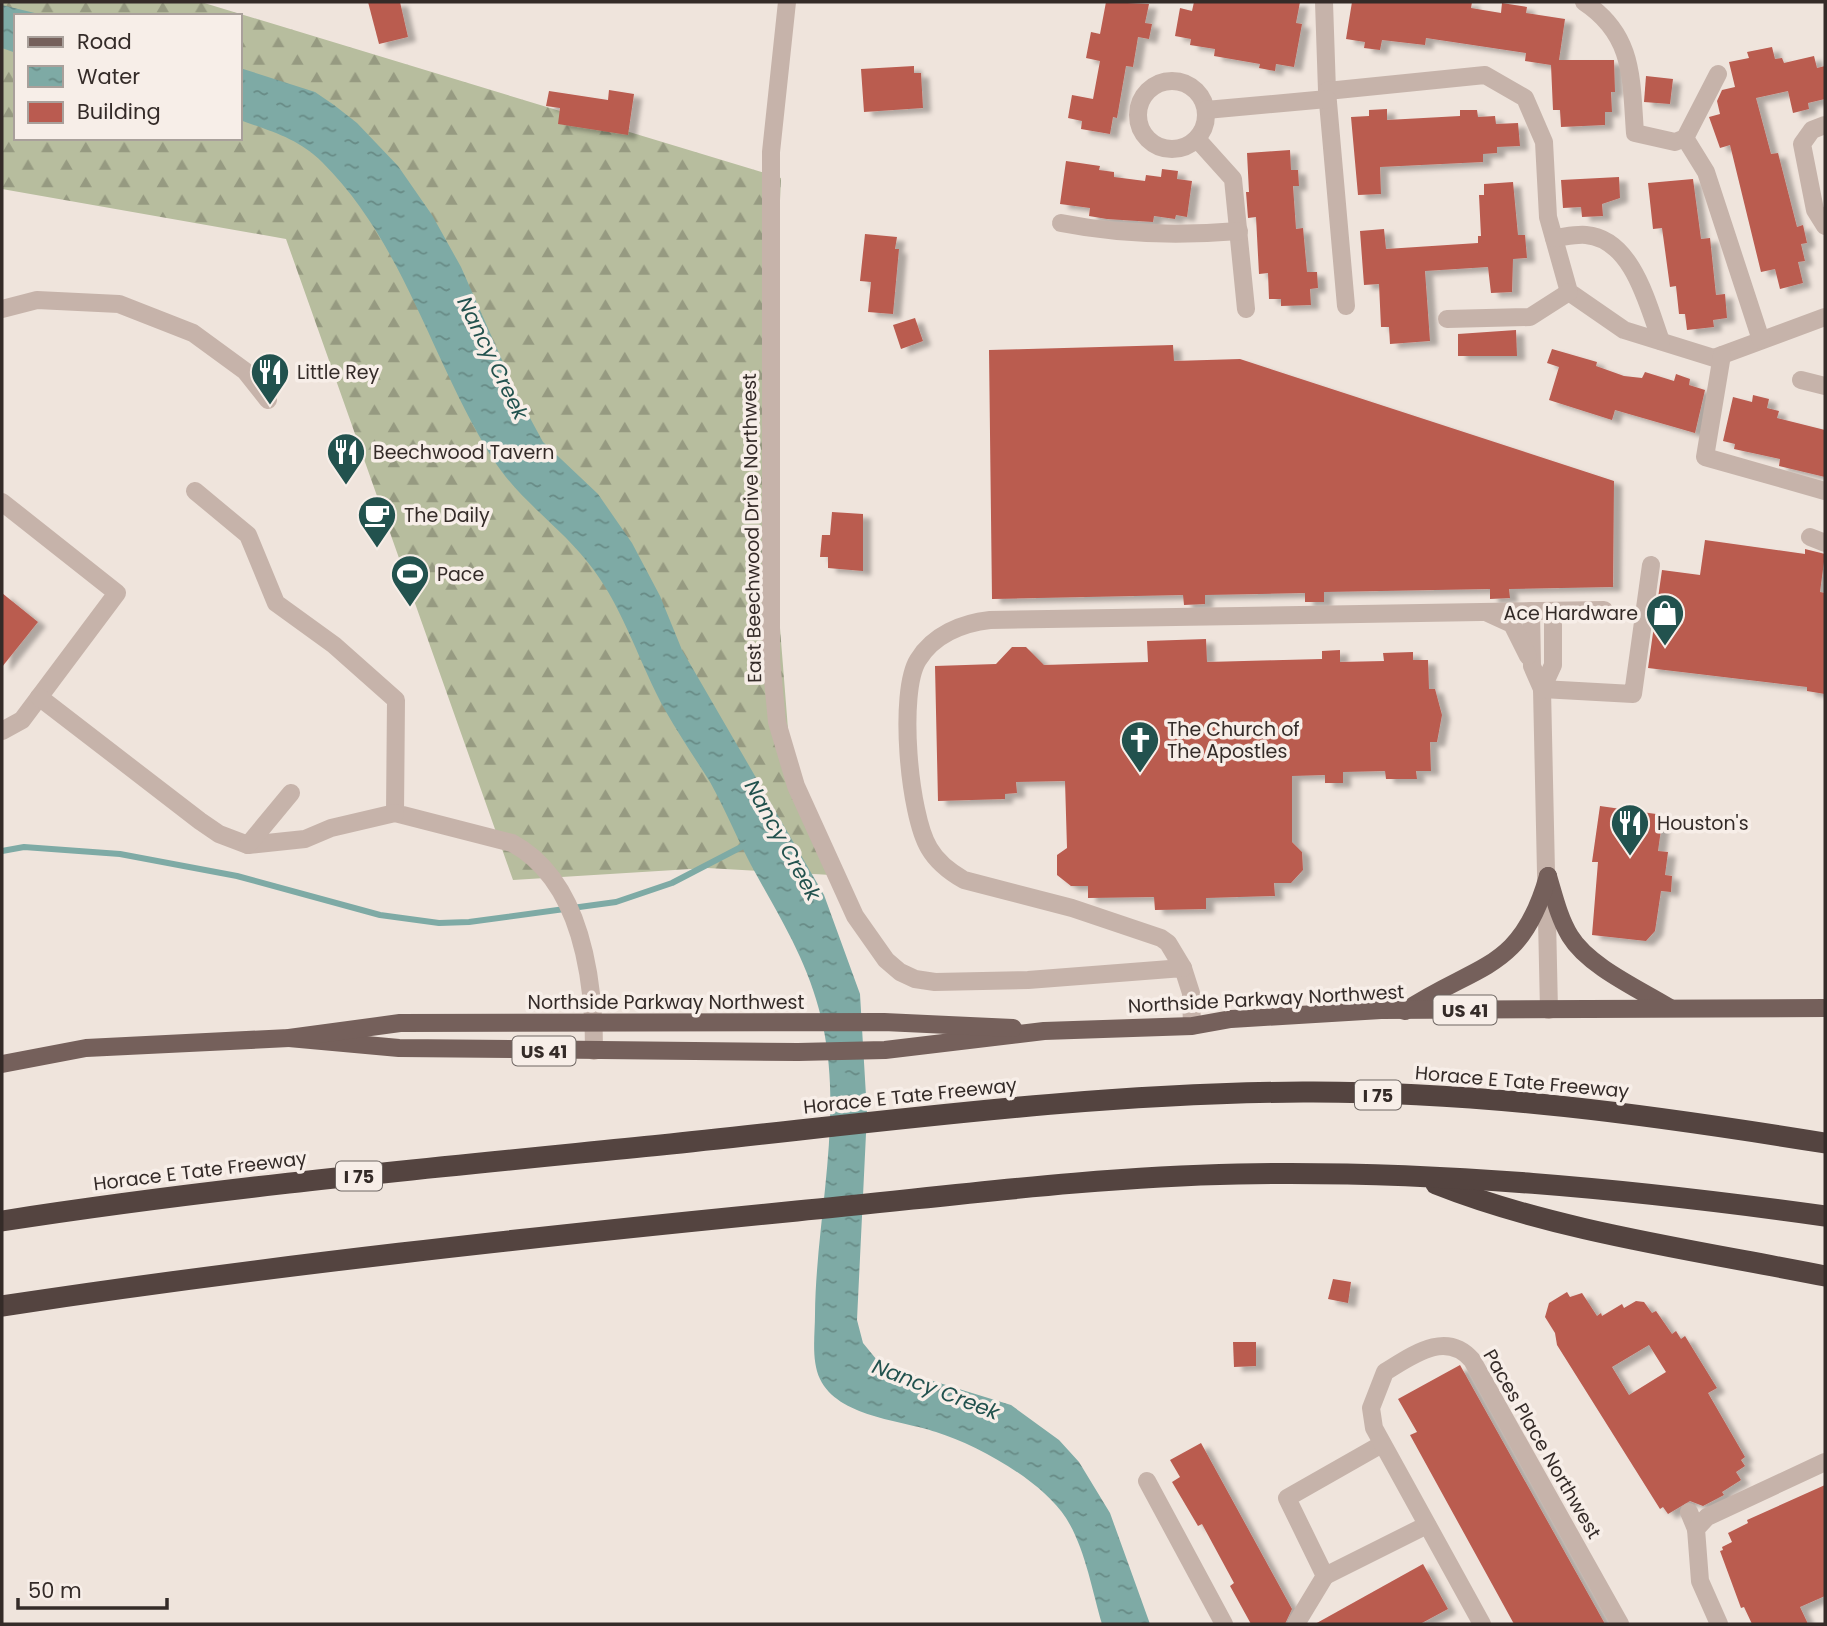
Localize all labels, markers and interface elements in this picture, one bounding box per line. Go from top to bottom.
legend [14,14,242,140]
text: Road [77,27,132,56]
text: Water [77,62,140,91]
text: Building [77,97,161,126]
water label: Nancy Creek [451,291,536,426]
restaurant icon: Little Rey [249,351,291,406]
place label: Little Rey [297,359,380,386]
street label: East Beechwood Drive Northwest [736,373,768,683]
restaurant icon: Beechwood Tavern [325,431,367,486]
place label: Beechwood Tavern [373,439,555,466]
cafe icon: The Daily [356,494,398,549]
place label: The Daily [404,502,490,529]
sports icon: Pace [389,553,431,608]
place label: Pace [437,561,484,588]
shop icon: Ace Hardware [1644,592,1686,647]
place label: Ace Hardware [1504,600,1638,627]
place label: The Church of The Apostles [1167,716,1300,765]
church icon: The Church of The Apostles [1119,719,1161,774]
water label: Nancy Creek [738,774,829,907]
restaurant icon: Houston's [1609,802,1651,857]
place label: Houston's [1657,810,1749,837]
street label: Northside Parkway Northwest [1127,978,1405,1020]
street label: Northside Parkway Northwest [528,989,804,1016]
road number: US 41 [1434,995,1496,1024]
road number: US 41 [512,1036,576,1066]
street label: Horace E Tate Freeway [1414,1059,1630,1105]
street label: Horace E Tate Freeway [802,1071,1018,1121]
road number: I 75 [1355,1080,1401,1110]
street label: Horace E Tate Freeway [92,1144,308,1197]
road number: I 75 [336,1162,382,1190]
street label: Paces Place Northwest [1477,1344,1607,1544]
water label: Nancy Creek [868,1351,1005,1427]
scale bar [18,1566,166,1610]
text: 50 m [28,1576,82,1605]

